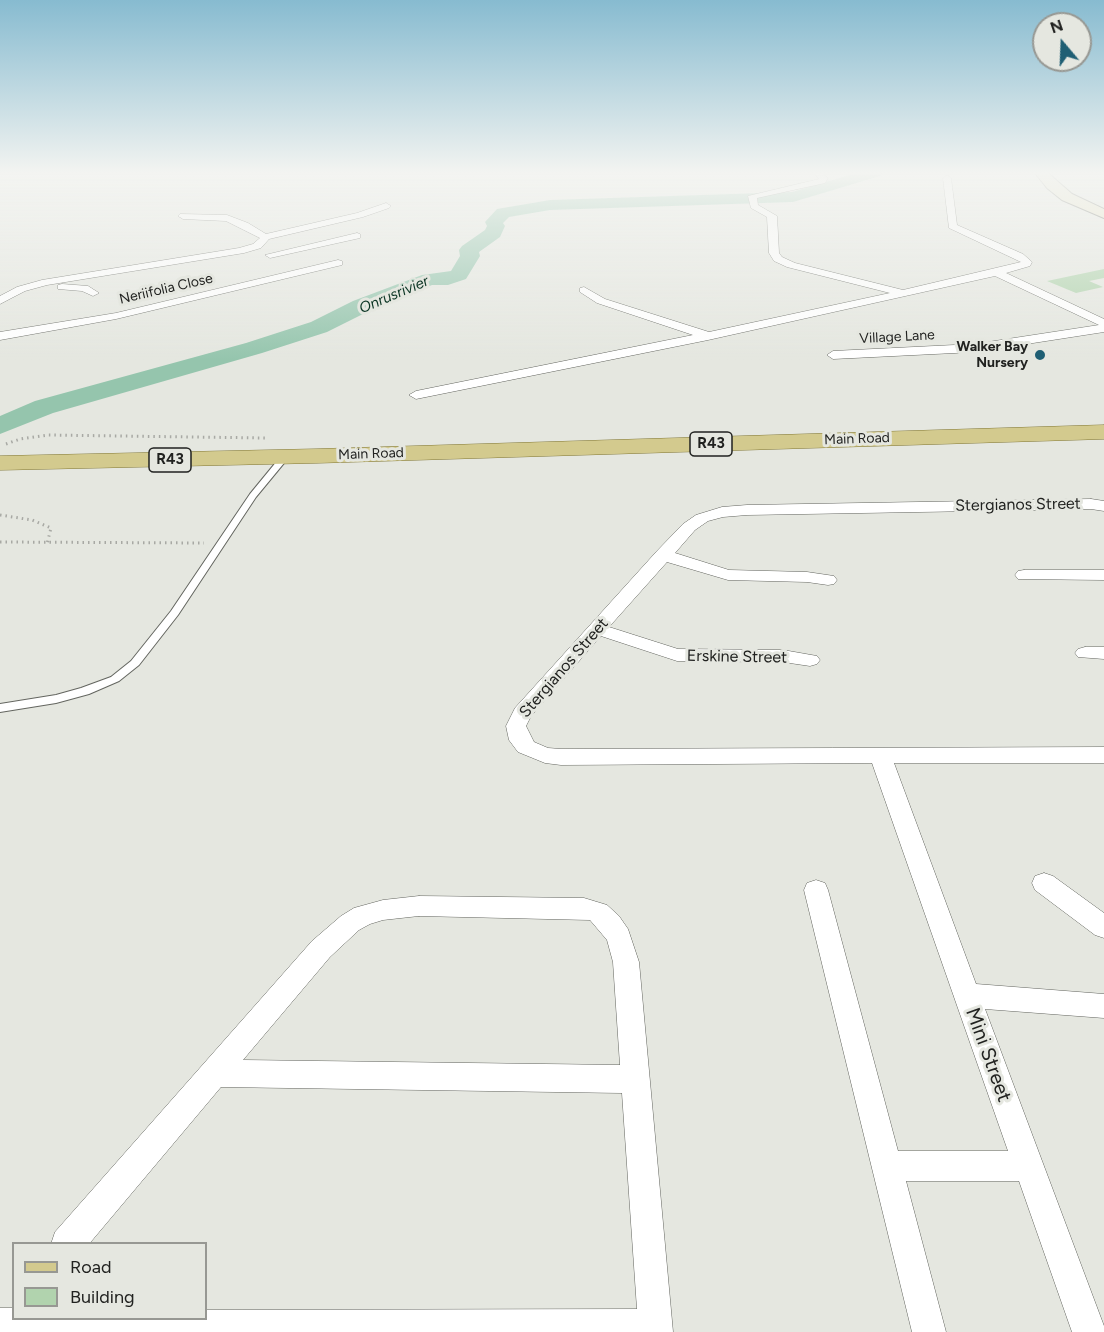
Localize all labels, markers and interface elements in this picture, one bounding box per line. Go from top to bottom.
north arrow [1032,12,1092,72]
text: N [1048,15,1066,37]
street label: Neriifolia Close [118,270,214,308]
water label: Onrusrivier [357,272,431,318]
street label: Village Lane [859,327,935,347]
place label: Walker Bay Nursery [956,339,1028,372]
marker: Walker Bay Nursery [1033,348,1047,362]
street label: Main Road [824,429,890,449]
road number: R43 [690,432,732,456]
street label: Main Road [338,444,404,464]
road number: R43 [149,448,191,472]
street label: Stergianos Street [955,494,1081,516]
street label: Stergianos Street [516,614,612,722]
street label: Erskine Street [687,647,787,667]
street label: Mini Street [960,1005,1016,1105]
legend [12,1242,207,1320]
text: Road [70,1256,111,1278]
text: Building [70,1286,135,1308]

